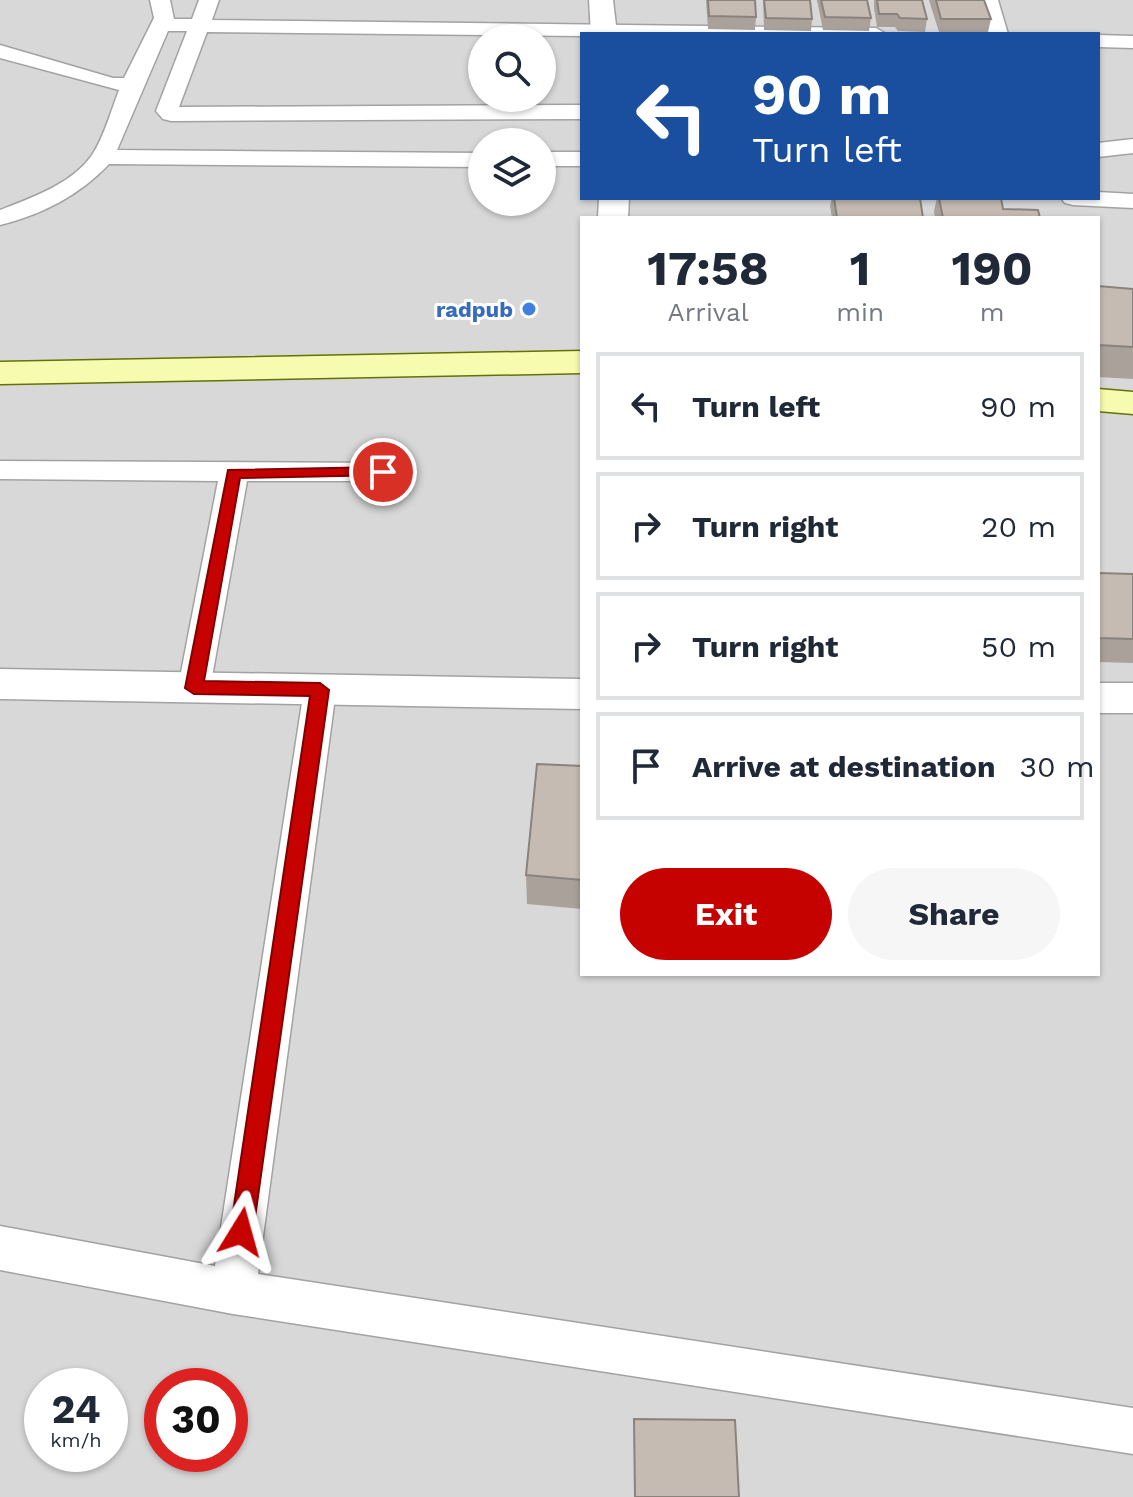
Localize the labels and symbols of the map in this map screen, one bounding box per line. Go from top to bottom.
place label: radpub [436,297,513,322]
marker: radpub [520,300,538,318]
pin [349,438,417,506]
position arrow [199,1190,283,1274]
speed limit sign: 30 [144,1368,248,1472]

